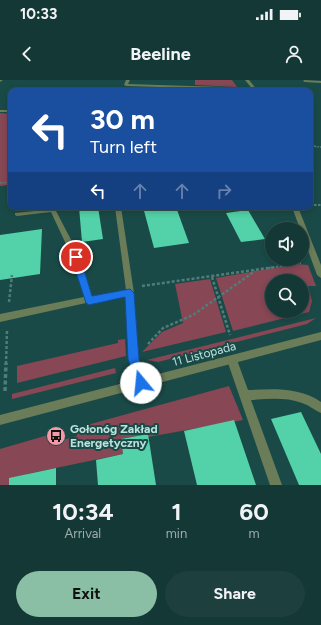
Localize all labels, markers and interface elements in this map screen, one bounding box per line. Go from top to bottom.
text: 10:33 [20,5,57,23]
icon: back [16,43,38,65]
text: Beeline [130,43,191,65]
icon: person [283,43,305,65]
text: 30 m [90,102,155,136]
icon: left [24,104,76,156]
text: Turn left [90,136,157,158]
icon: left [87,180,109,202]
icon: ahead [129,180,151,202]
icon: ahead [171,180,193,202]
icon: right [213,180,235,202]
map controls [265,222,309,318]
button: sound [265,222,309,266]
pin [59,240,93,274]
icon: arrive [65,246,87,268]
button: search [265,274,309,318]
street label: 11 Listopada [171,339,237,369]
position arrow [120,362,162,404]
place label: Gołonóg Zakład Energetyczny [70,422,158,450]
bus stop icon: Gołonóg Zakład Energetyczny [45,425,67,447]
text: 10:34 [52,497,114,526]
text: 1 [171,497,182,526]
text: 60 [239,497,269,526]
text: Arrival [65,526,101,541]
text: min [166,526,187,541]
text: m [249,526,260,541]
button: Exit [16,571,157,617]
button: Share [165,571,305,617]

